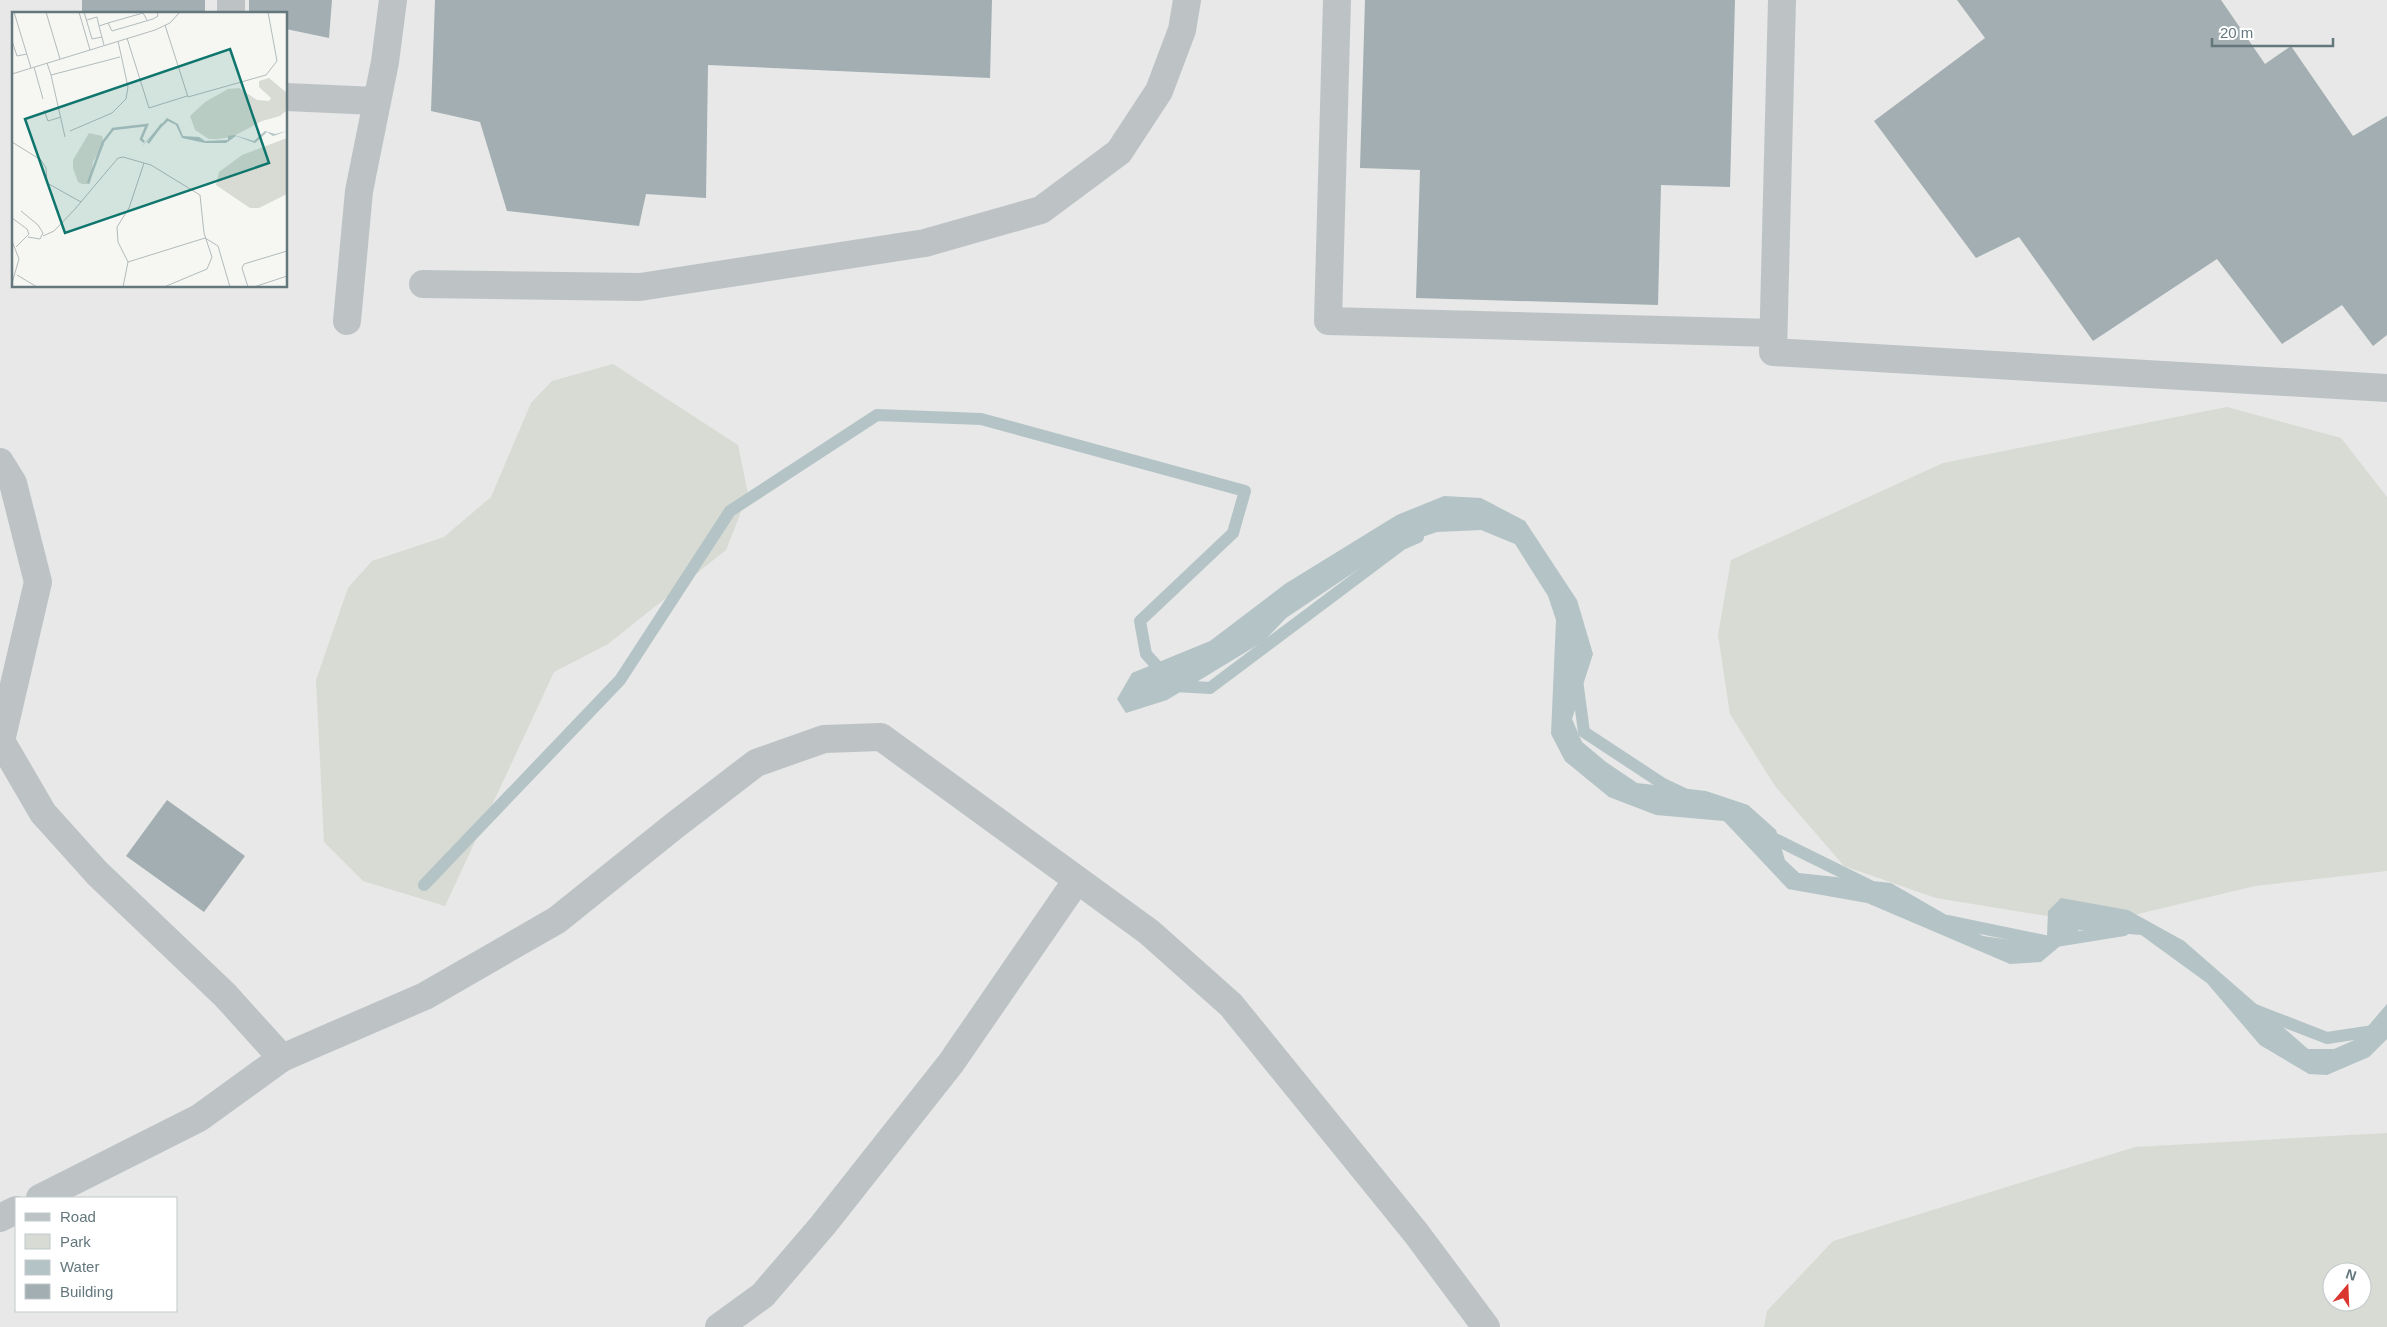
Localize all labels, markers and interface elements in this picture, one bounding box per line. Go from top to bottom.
inset map [12,12,288,288]
scale bar [2212,15,2333,47]
text: 20 m [2220,24,2253,41]
legend [15,1197,178,1312]
text: Road [60,1208,96,1225]
text: Park [60,1233,91,1250]
text: Water [60,1258,99,1275]
north arrow [2322,1262,2372,1312]
text: N [2344,1265,2359,1284]
text: Building [60,1283,113,1300]

